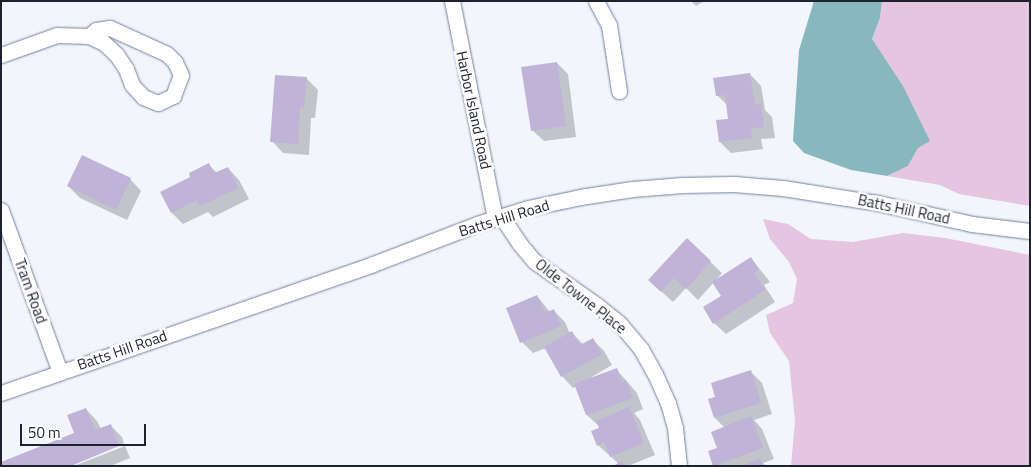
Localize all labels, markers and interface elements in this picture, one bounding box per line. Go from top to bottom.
street label: Harbor Island Road [453,49,495,171]
street label: Batts Hill Road [856,190,952,228]
street label: Batts Hill Road [457,196,551,240]
street label: Olde Towne Place [532,255,630,337]
street label: Tram Road [11,256,51,326]
street label: Batts Hill Road [75,326,169,374]
scale bar [22,414,149,446]
text: 50 m [28,421,61,444]

